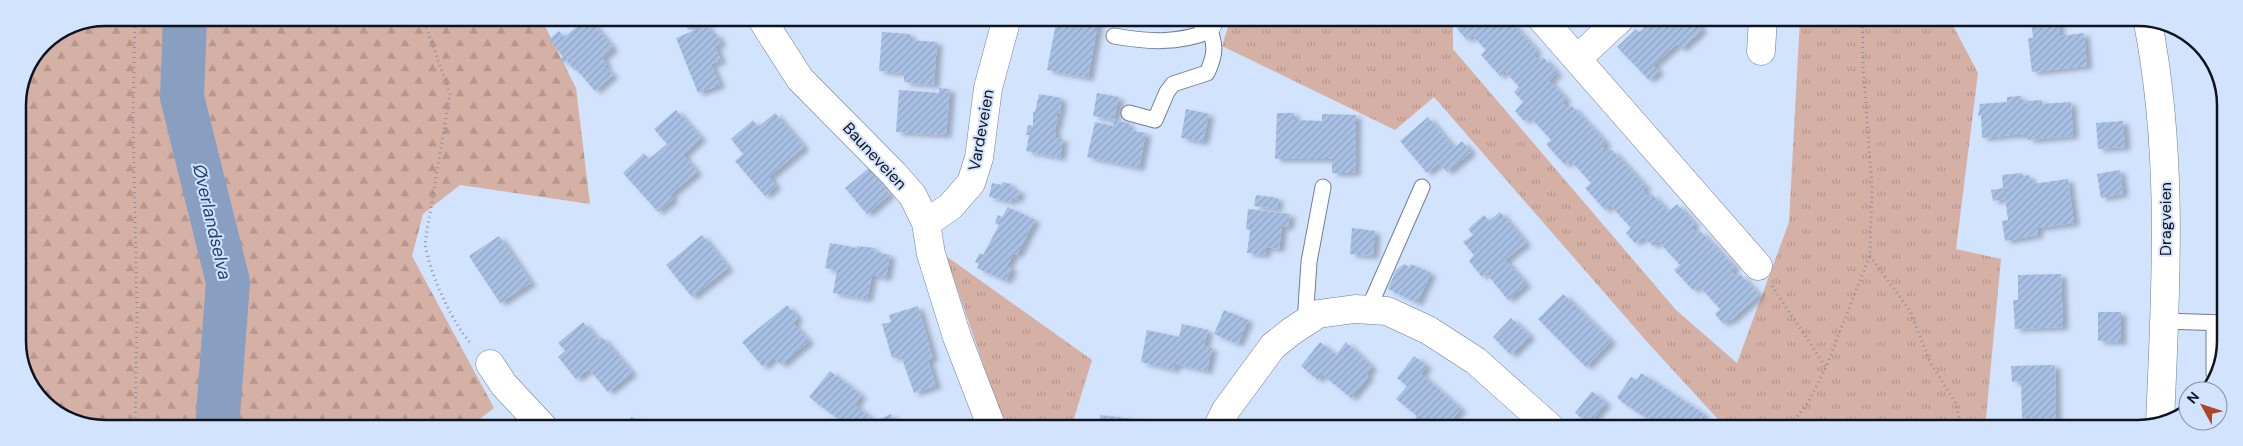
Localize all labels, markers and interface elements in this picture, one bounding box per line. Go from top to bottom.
street label: Vardeveien [964,88,998,172]
street label: Bauneveien [838,118,912,194]
water label: Øverlandselva [187,161,237,282]
street label: Dragveien [2155,182,2176,256]
north arrow [2178,381,2228,431]
text: N [2183,388,2203,407]

